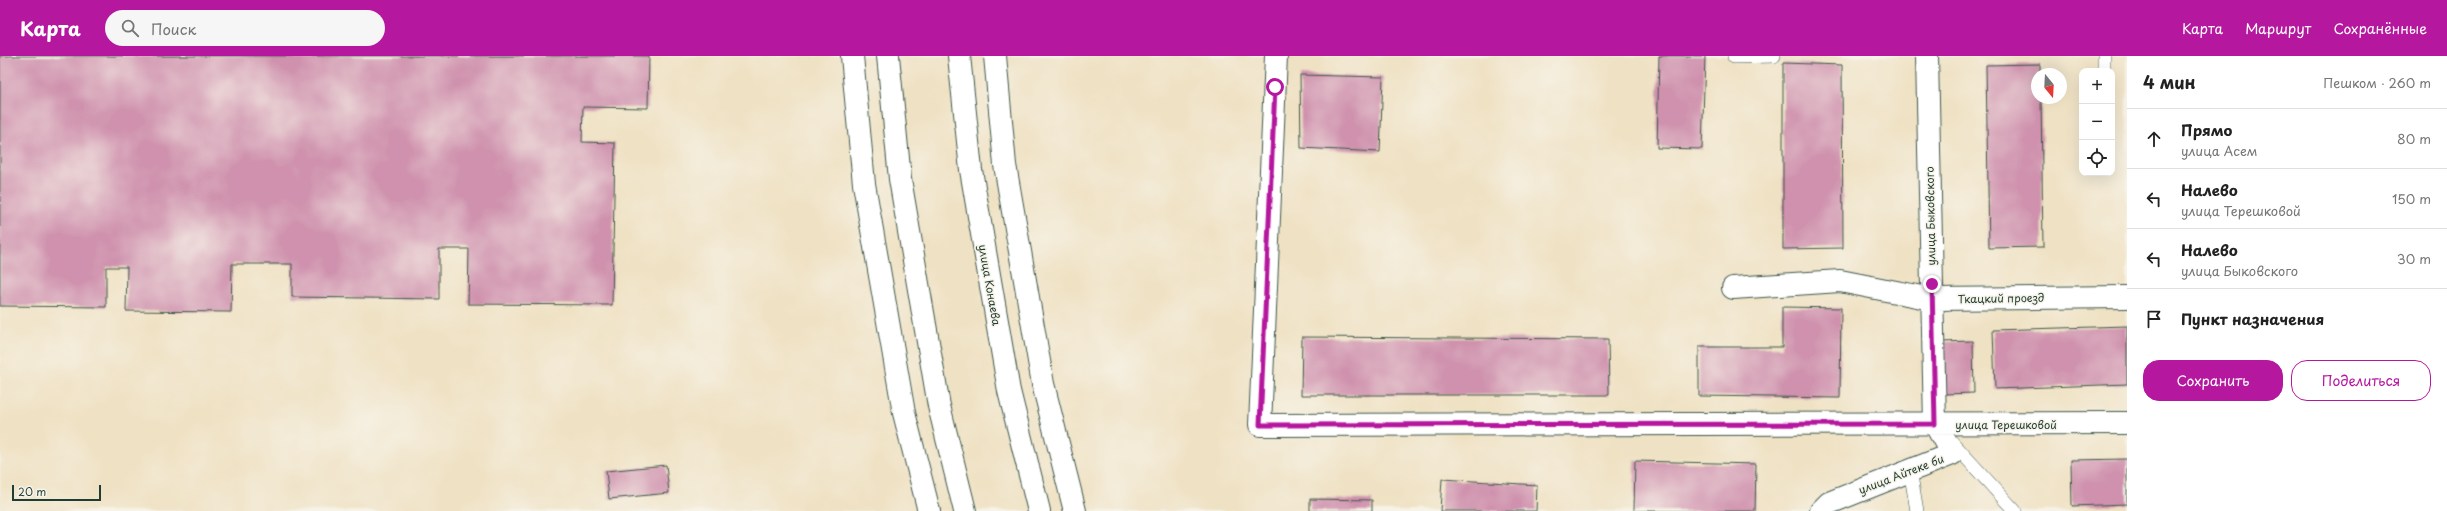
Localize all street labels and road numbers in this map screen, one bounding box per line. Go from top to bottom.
street label: улица Быковского [1921,166,1939,266]
street label: улица Конаева [974,243,1006,327]
street label: Ткацкий проезд [1957,289,2045,307]
street label: улица Терешковой [1955,416,2057,433]
street label: улица Айтеке би [1856,450,1946,498]

